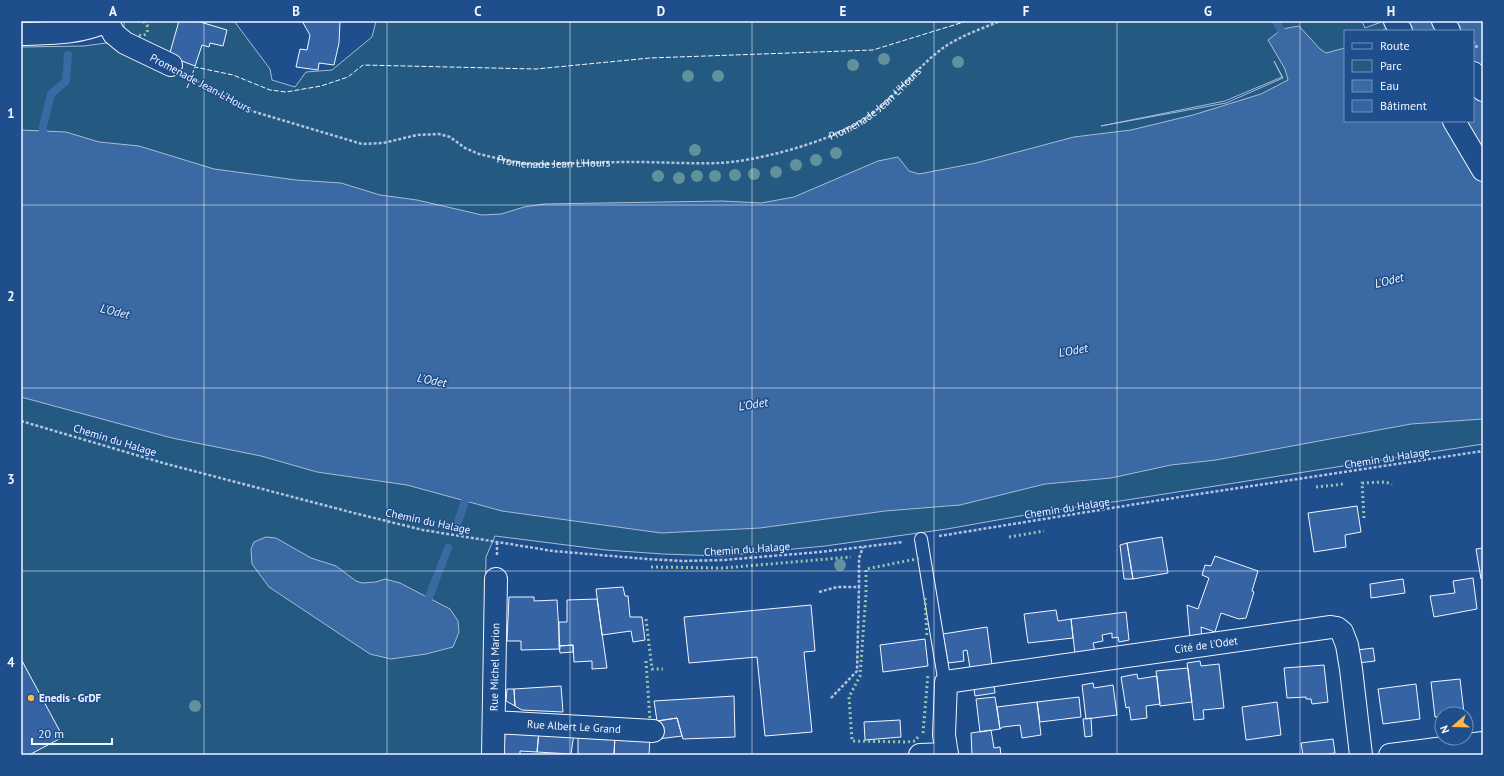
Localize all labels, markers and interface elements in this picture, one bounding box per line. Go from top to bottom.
text: A [109,3,117,20]
text: B [292,3,300,20]
text: C [474,3,482,20]
text: D [657,3,665,20]
text: E [840,3,847,20]
text: F [1023,3,1030,20]
text: G [1204,3,1212,20]
text: H [1387,3,1395,20]
legend [1344,30,1474,122]
text: Route [1380,38,1410,53]
street label: Promenade Jean L'Hours [148,50,255,116]
text: Parc [1380,58,1402,73]
street label: Promenade Jean L'Hours [827,64,924,143]
text: Eau [1380,78,1399,93]
text: Bâtiment [1380,98,1427,113]
text: 1 [7,105,15,122]
street label: Promenade Jean L'Hours [496,151,611,171]
water label: L'Odet [1373,269,1406,291]
text: 2 [7,288,15,305]
water label: L'Odet [99,300,132,322]
water label: L'Odet [1057,340,1090,360]
water label: L'Odet [416,370,449,390]
water label: L'Odet [737,394,770,414]
street label: Chemin du Halage [72,421,159,459]
street label: Chemin du Halage [1343,444,1431,472]
text: 3 [7,471,15,488]
street label: Chemin du Halage [1023,494,1111,522]
street label: Chemin du Halage [384,505,472,537]
street label: Chemin du Halage [703,539,791,559]
street label: Rue Michel Marion [487,623,502,711]
street label: Cité de l'Odet [1174,633,1239,656]
text: 4 [7,654,15,671]
place label: Enedis - GrDF [39,691,102,705]
marker: Enedis - GrDF [26,693,36,703]
north arrow [1434,706,1474,746]
street label: Rue Albert Le Grand [527,717,621,736]
scale bar [32,720,112,746]
text: N [1437,724,1452,735]
text: 20 m [38,726,64,741]

